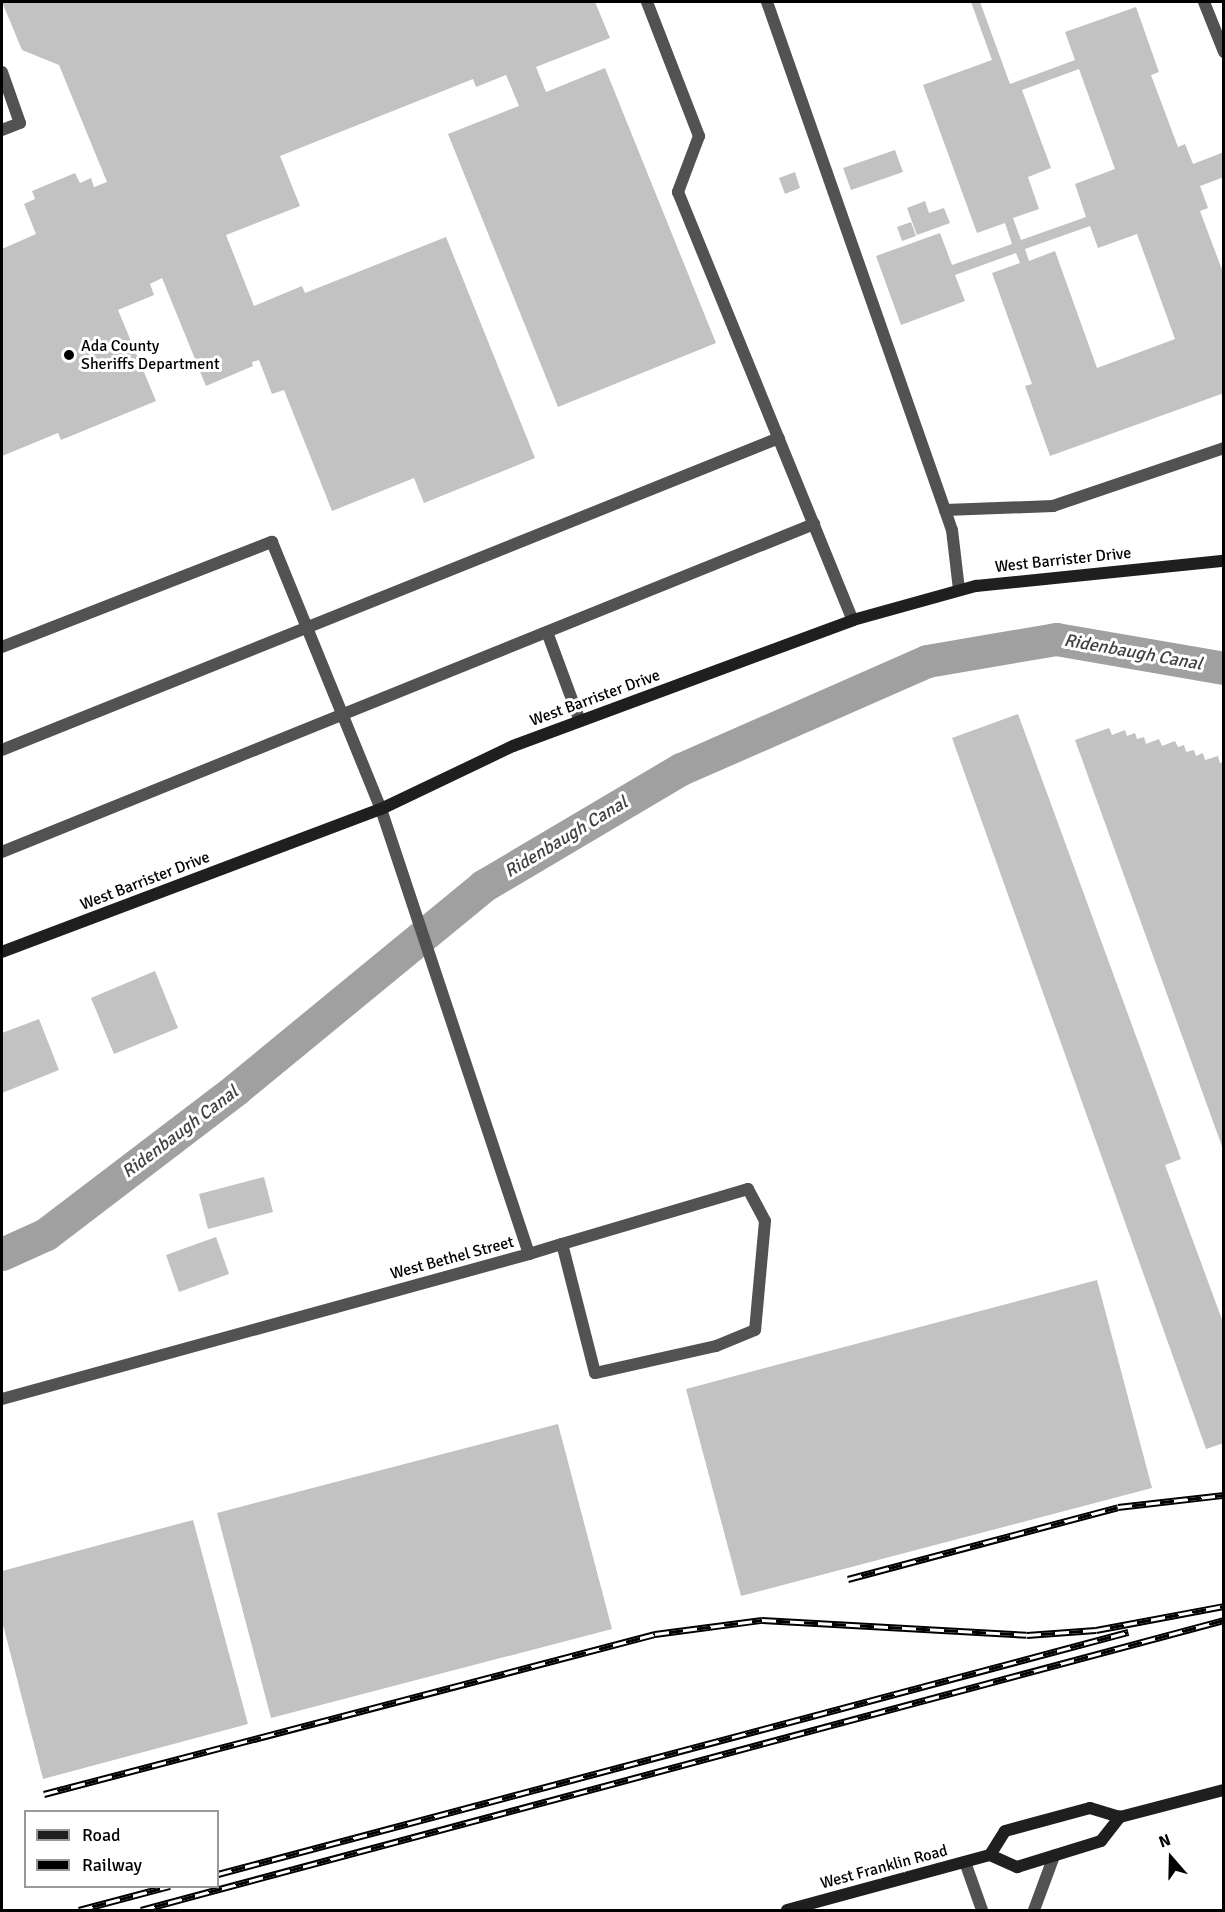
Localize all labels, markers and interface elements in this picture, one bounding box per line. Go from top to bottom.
place label: Ada County Sheriffs Department [81,336,220,374]
marker: Ada County Sheriffs Department [62,348,76,362]
street label: West Barrister Drive [994,543,1132,577]
water label: Ridenbaugh Canal [1062,629,1204,675]
street label: West Barrister Drive [527,666,663,730]
water label: Ridenbaugh Canal [500,792,632,882]
street label: West Barrister Drive [78,848,212,914]
water label: Ridenbaugh Canal [118,1081,242,1183]
street label: West Bethel Street [388,1232,516,1284]
legend [24,1810,219,1888]
text: Road [82,1824,121,1846]
north arrow [1141,1828,1201,1888]
text: N [1156,1830,1173,1852]
street label: West Franklin Road [818,1841,950,1893]
text: Railway [82,1854,142,1876]

